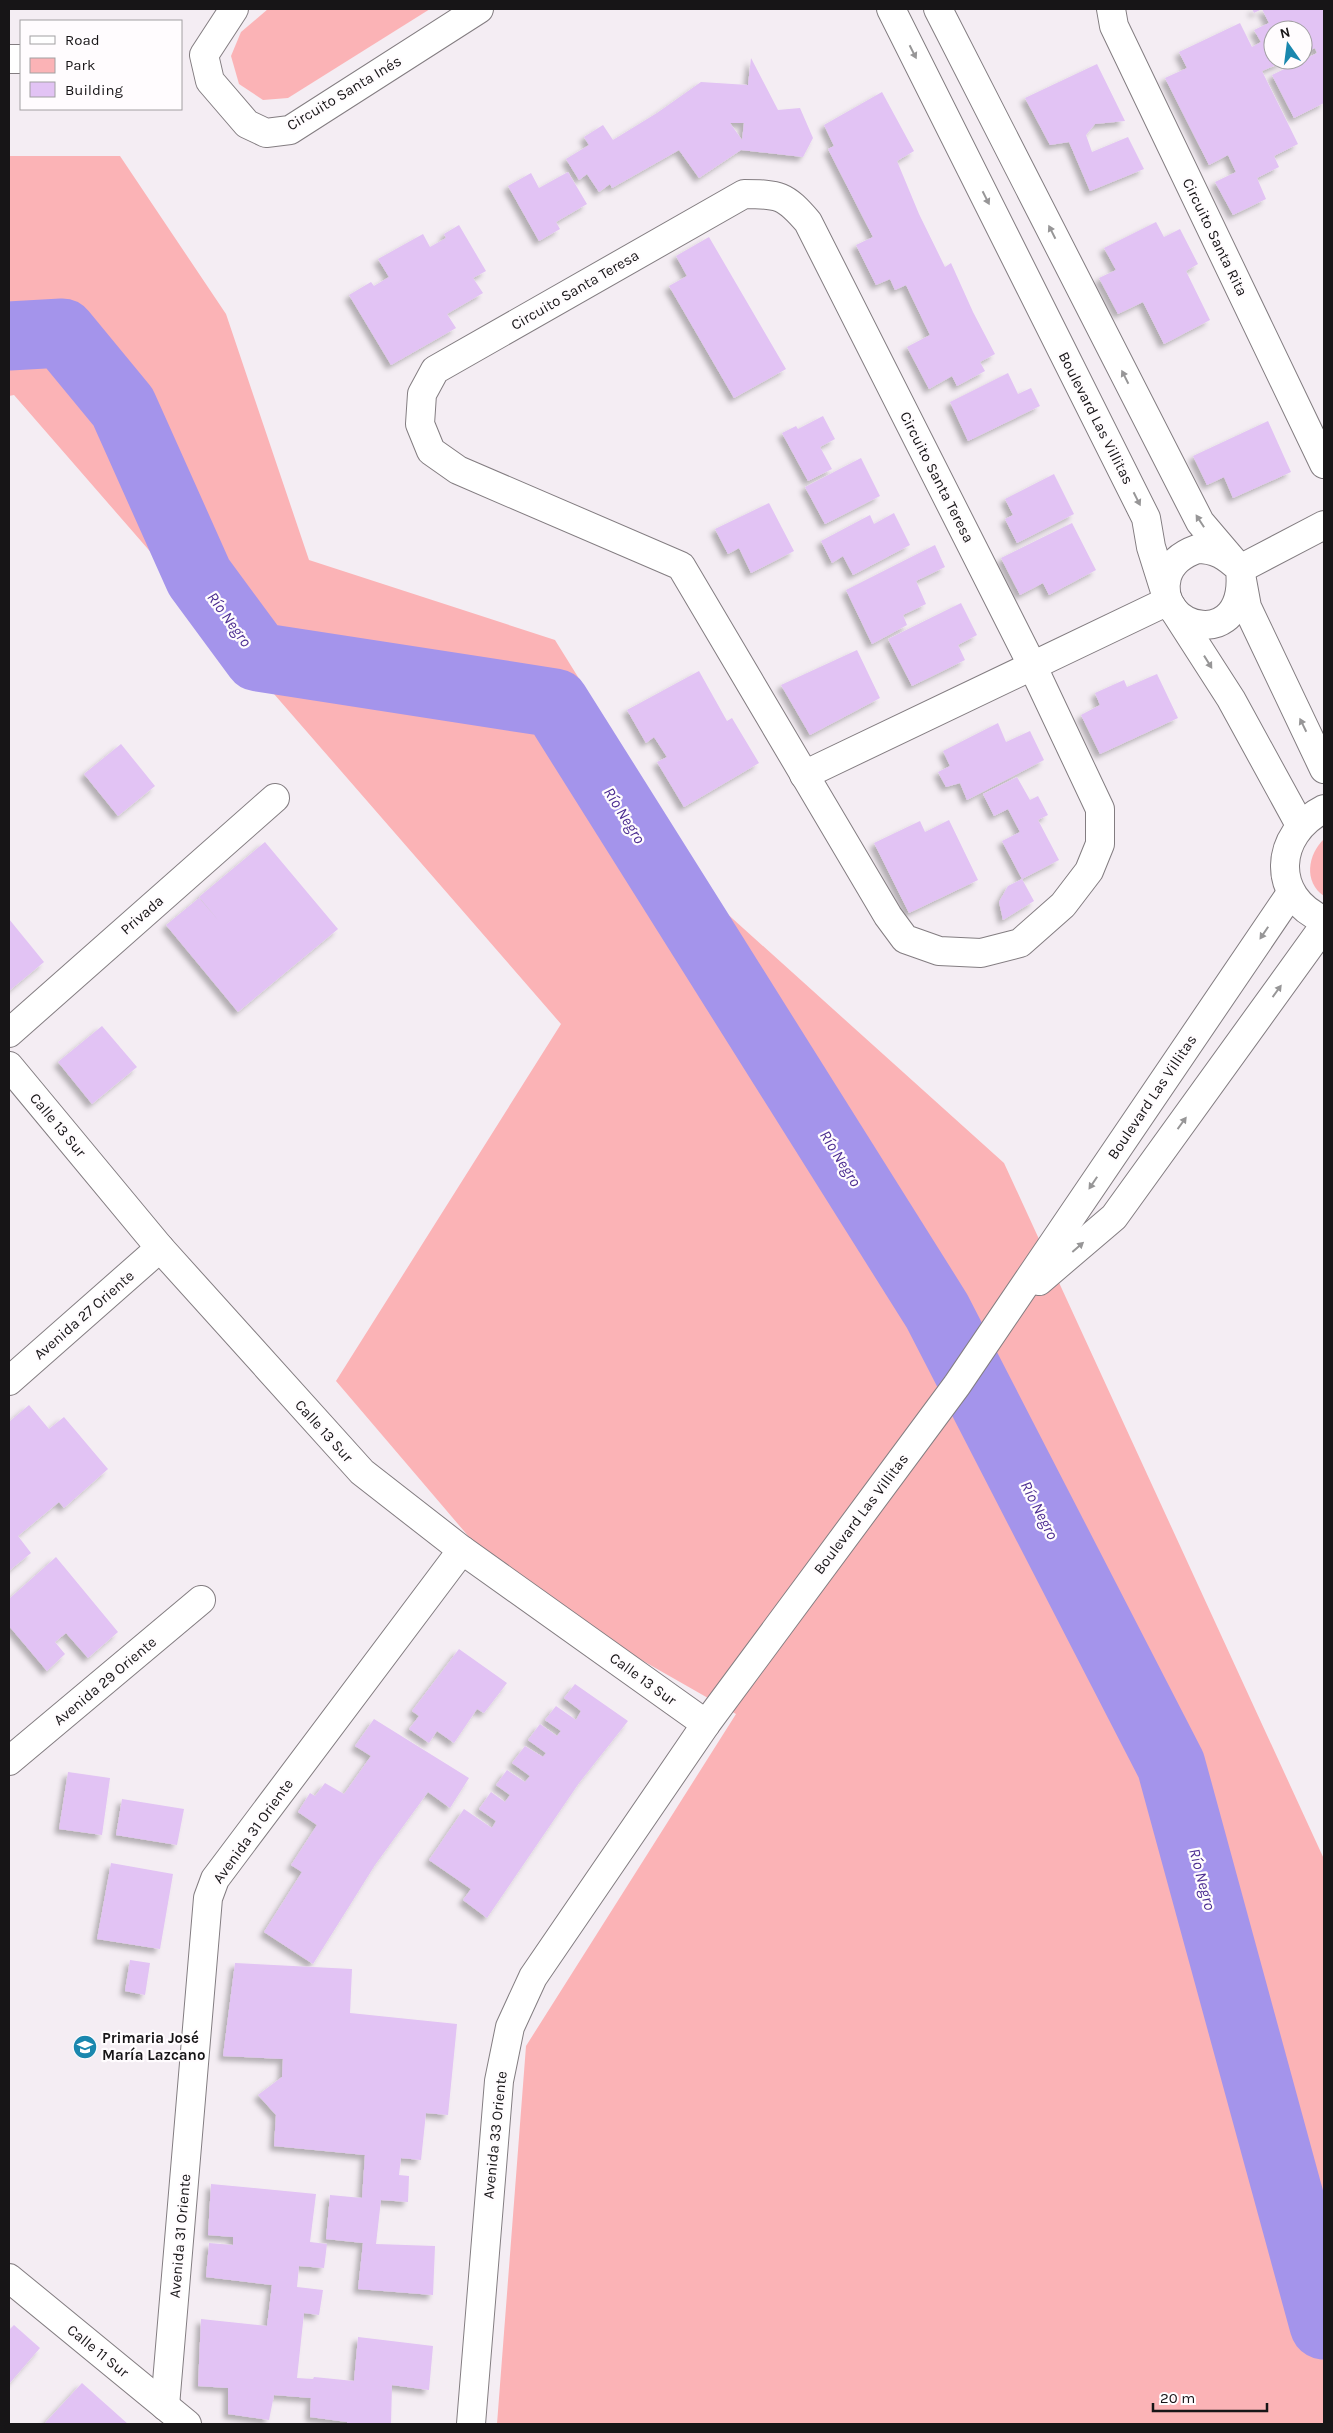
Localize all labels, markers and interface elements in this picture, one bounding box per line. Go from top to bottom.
legend [20,20,182,110]
north arrow [1263,20,1313,70]
text: N [1278,23,1292,42]
text: Road [65,31,100,49]
one-way arrow [909,45,917,60]
street label: Circuito Santa Inés [283,52,405,134]
text: Park [65,56,95,74]
text: Building [65,81,123,99]
street label: Circuito Santa Rita [1179,175,1251,299]
one-way arrow [982,190,990,205]
one-way arrow [1048,225,1056,239]
street label: Circuito Santa Teresa [508,246,642,334]
street label: Boulevard Las Villitas [1055,349,1137,487]
one-way arrow [1121,369,1129,384]
street label: Circuito Santa Teresa [896,408,978,546]
one-way arrow [1133,492,1141,507]
one-way arrow [1195,514,1205,528]
water label: Río Negro [203,588,256,651]
one-way arrow [1204,655,1213,669]
one-way arrow [1299,718,1307,732]
water label: Río Negro [600,783,649,847]
street label: Privada [117,891,167,939]
one-way arrow [1259,926,1269,940]
one-way arrow [1272,984,1282,998]
street label: Boulevard Las Villitas [1104,1031,1200,1163]
street label: Calle 13 Sur [26,1089,90,1161]
one-way arrow [1177,1116,1187,1130]
water label: Río Negro [816,1126,865,1190]
one-way arrow [1088,1176,1098,1190]
one-way arrow [1072,1241,1084,1253]
street label: Avenida 27 Oriente [30,1267,138,1363]
street label: Calle 13 Sur [291,1396,357,1466]
street label: Boulevard Las Villitas [810,1450,912,1578]
water label: Río Negro [1017,1478,1062,1543]
street label: Avenida 29 Oriente [50,1633,160,1729]
street label: Calle 13 Sur [606,1649,680,1710]
street label: Avenida 31 Oriente [209,1775,297,1887]
water label: Río Negro [1185,1846,1220,1912]
place label: Primaria José María Lazcano [102,2029,205,2064]
school or university icon: Primaria José María Lazcano [72,2034,98,2060]
street label: Avenida 33 Oriente [479,2070,511,2200]
street label: Avenida 31 Oriente [166,2173,194,2299]
street label: Calle 11 Sur [64,2321,133,2382]
scale bar [1153,2380,1267,2412]
text: 20 m [1160,2389,1195,2407]

